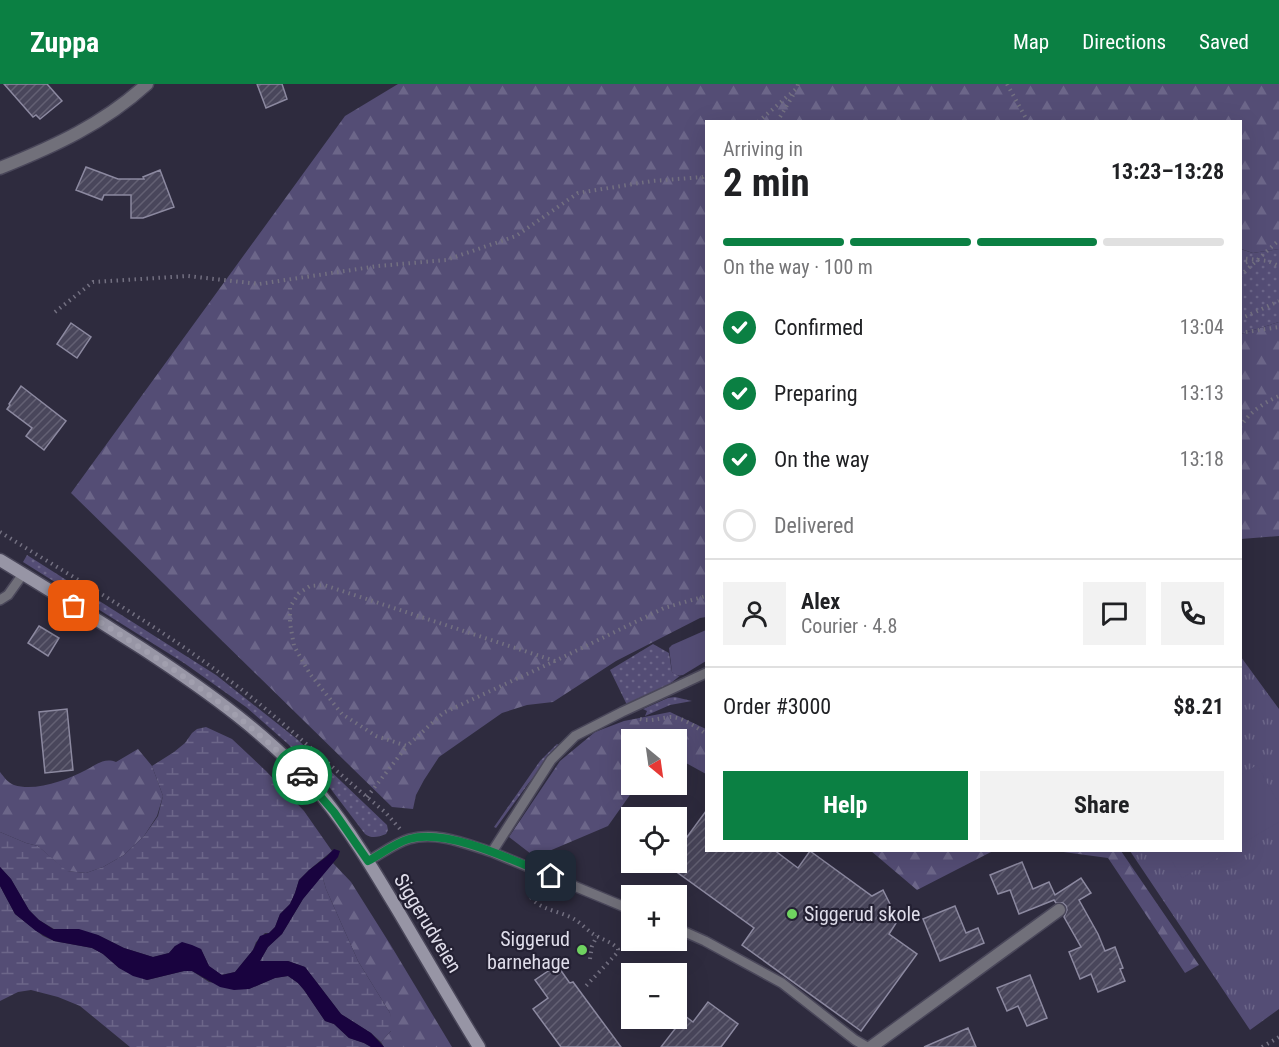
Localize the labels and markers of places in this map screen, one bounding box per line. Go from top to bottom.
pin [48,580,99,631]
pin [525,850,576,901]
place label: Siggerud skole [804,902,920,926]
marker: Siggerud skole [785,907,799,921]
place label: Siggerud barnehage [487,927,570,974]
marker: Siggerud barnehage [575,943,589,957]

